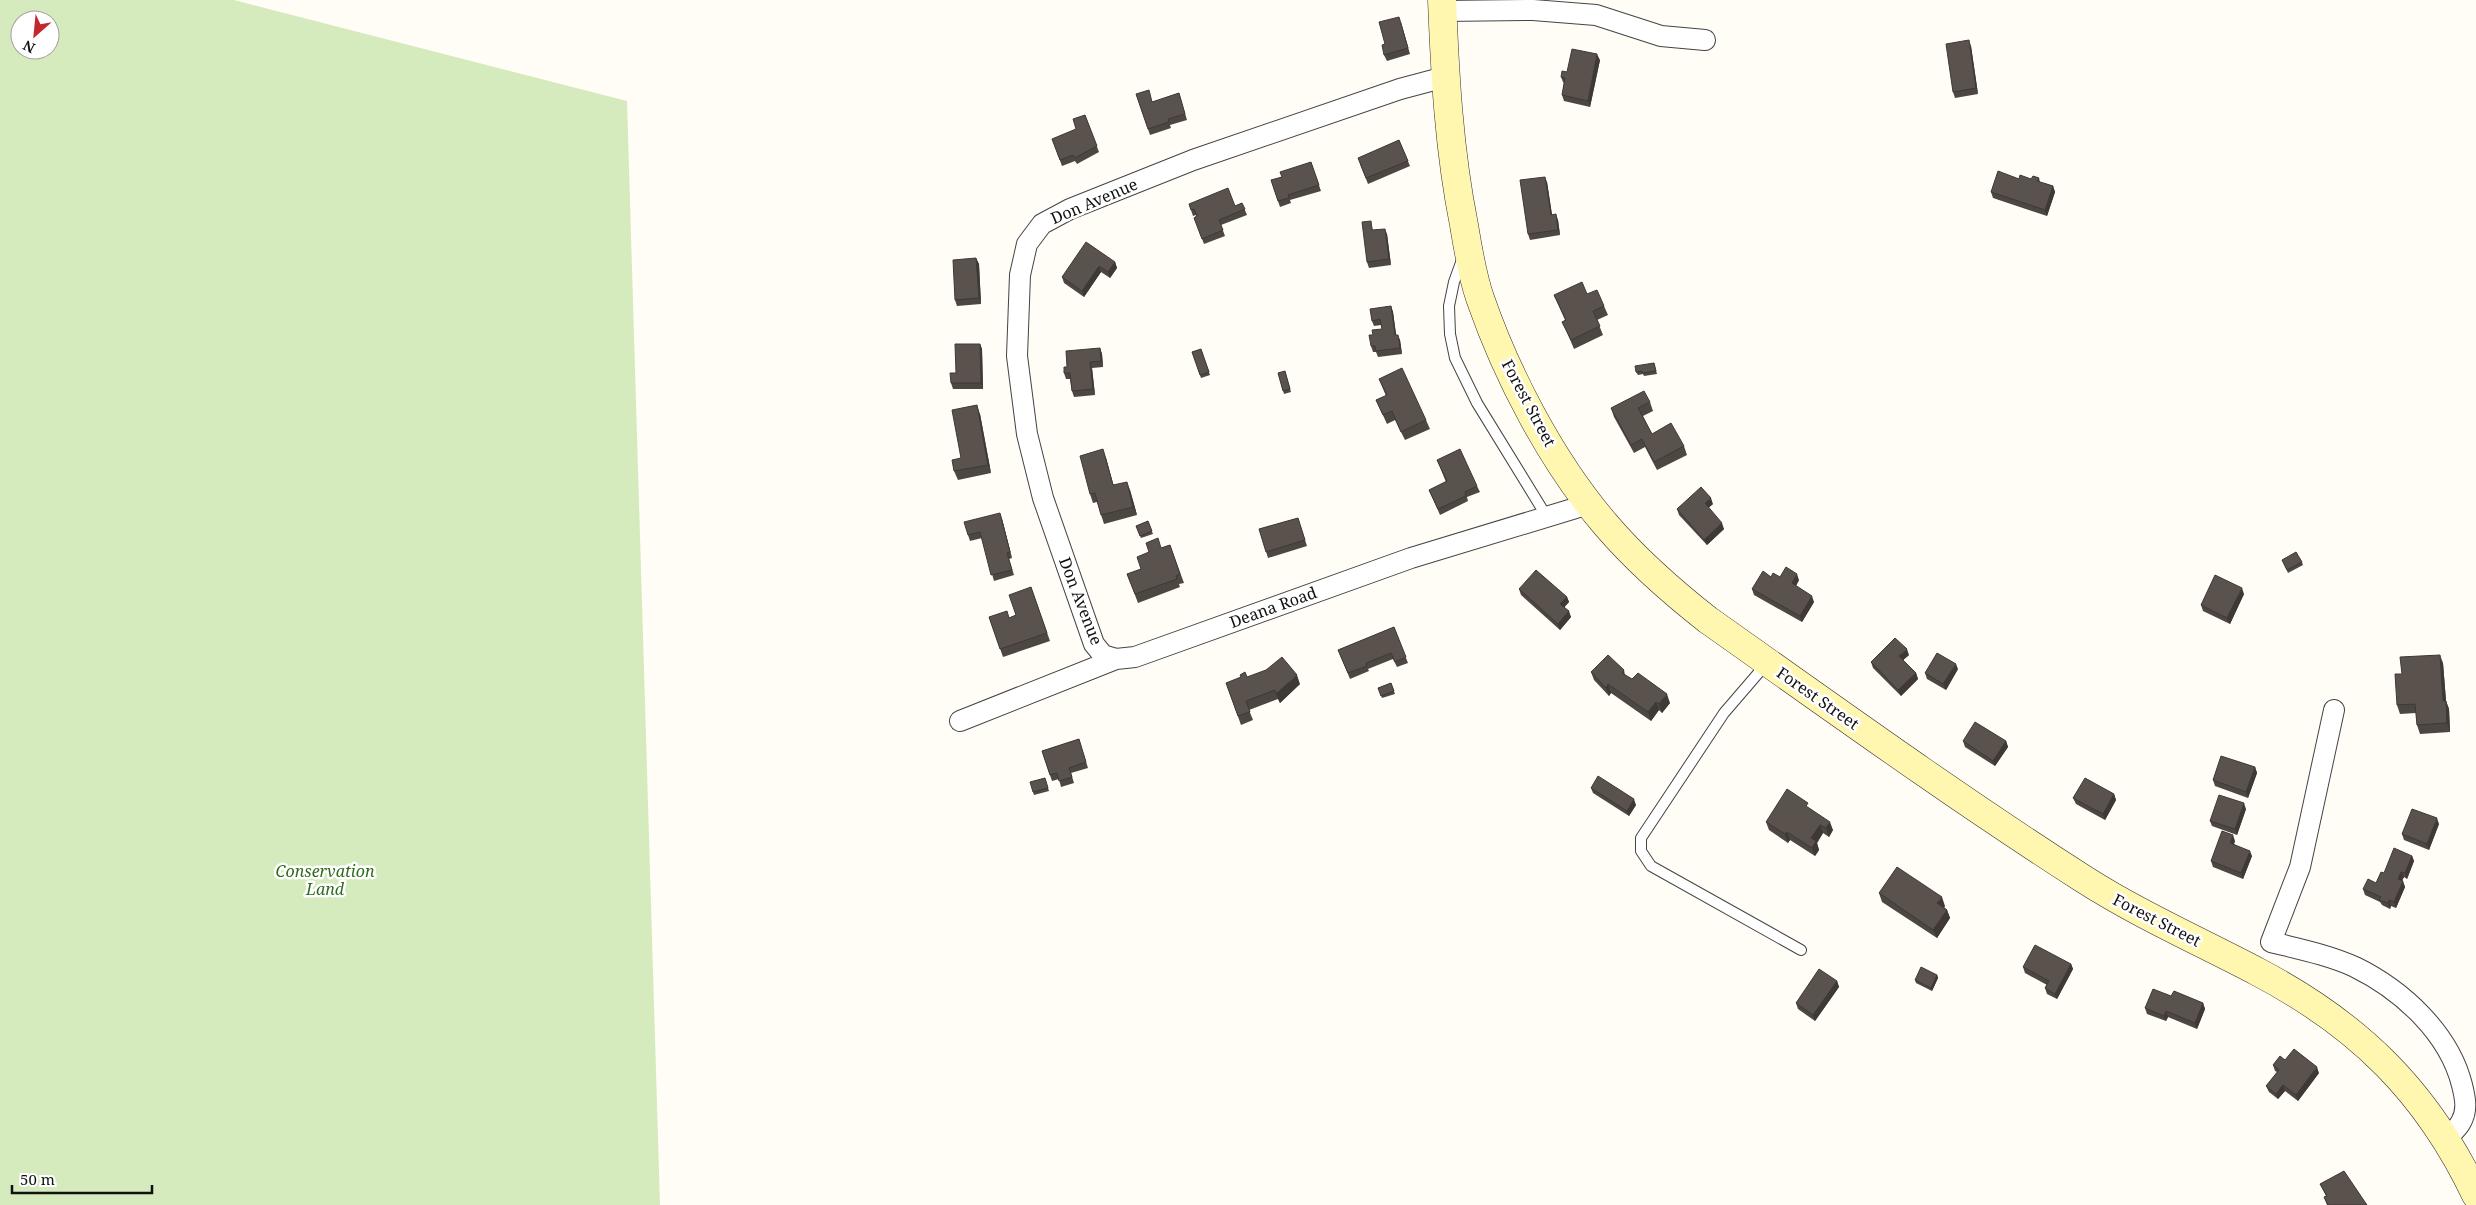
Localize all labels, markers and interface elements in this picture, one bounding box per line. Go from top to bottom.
north arrow [10,10,60,60]
text: N [20,36,38,58]
street label: Don Avenue [1047,173,1141,229]
street label: Forest Street [1497,356,1561,451]
street label: Don Avenue [1054,554,1108,648]
street label: Deana Road [1226,581,1320,633]
street label: Forest Street [1772,662,1864,735]
park label: Conservation Land [276,860,375,900]
street label: Forest Street [2109,888,2205,952]
scale bar [12,1162,152,1194]
text: 50 m [20,1169,55,1189]

